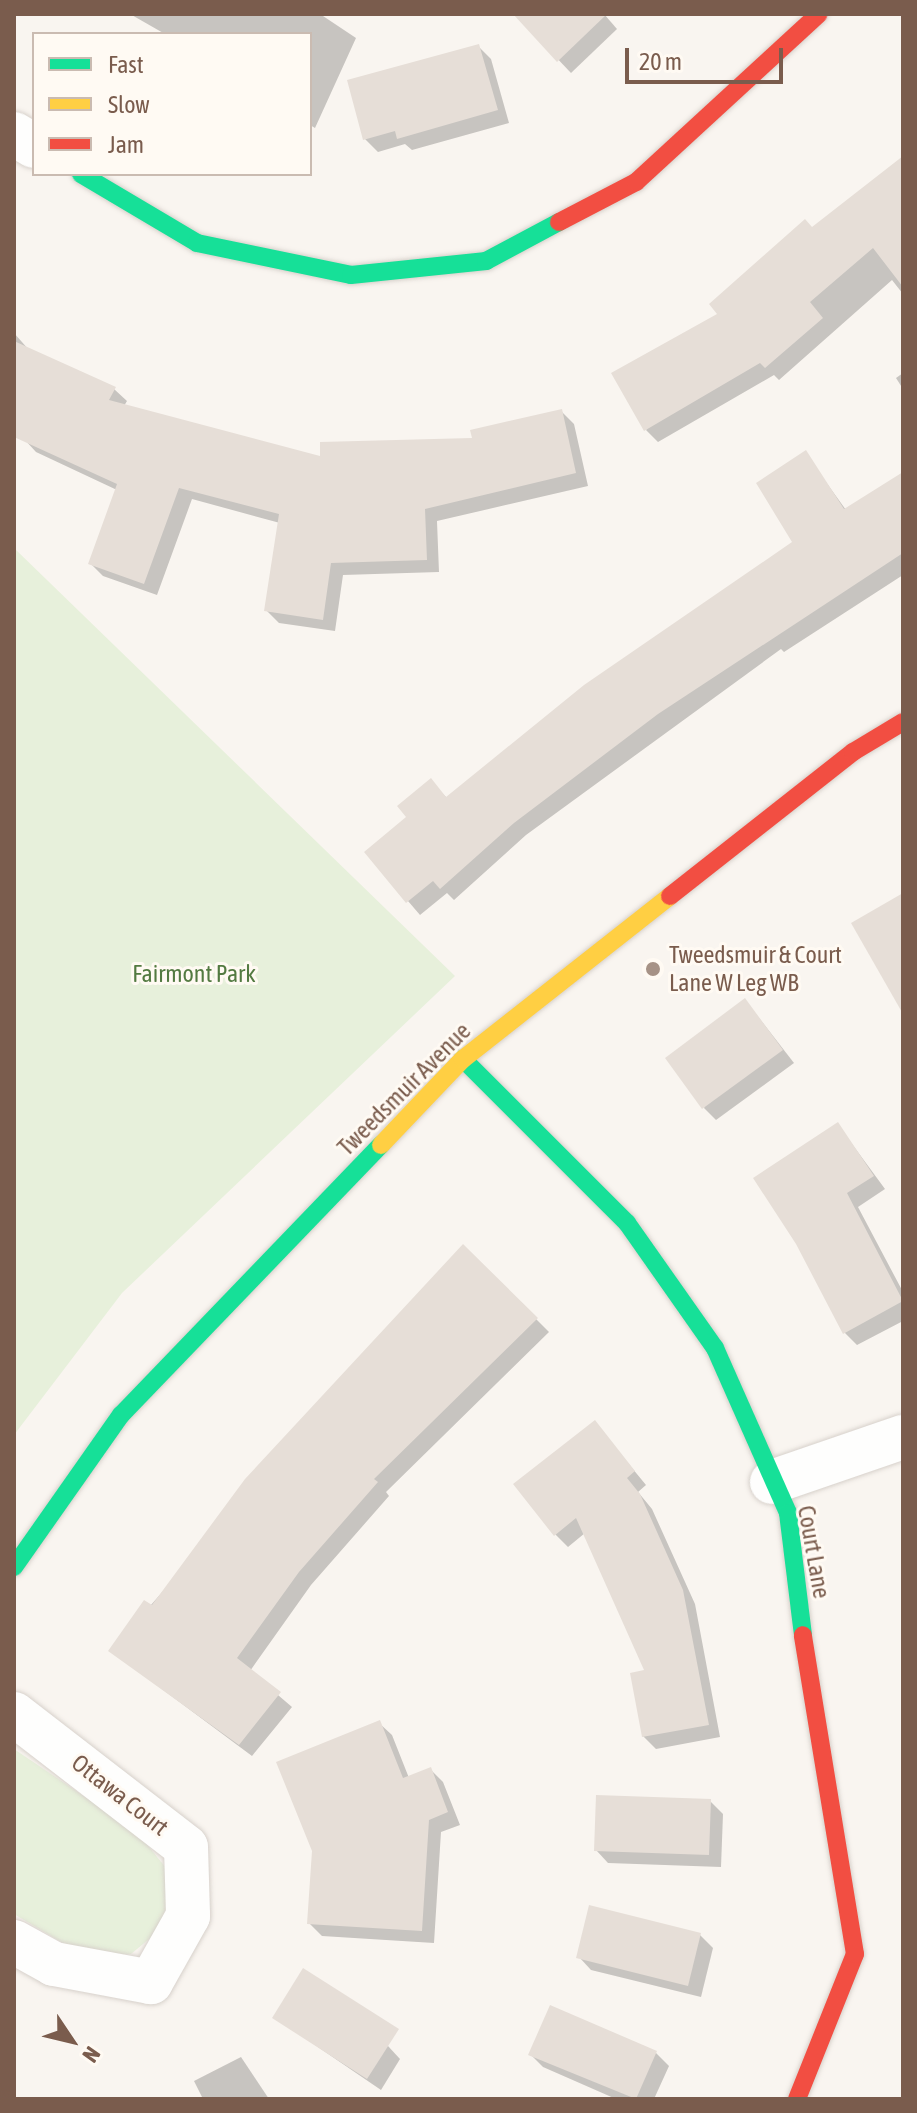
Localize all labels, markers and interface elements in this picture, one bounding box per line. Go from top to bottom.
legend [32,32,312,176]
scale bar [629,32,787,82]
text: 20 m [639,48,682,75]
text: Fast [108,51,144,78]
text: Slow [108,91,150,118]
text: Jam [108,131,144,158]
place label: Tweedsmuir & Court Lane W Leg WB [669,941,842,997]
park label: Fairmont Park [132,960,256,988]
marker: Tweedsmuir & Court Lane W Leg WB [644,960,662,978]
street label: Tweedsmuir Avenue [332,1017,476,1161]
street label: Court Lane [792,1503,836,1601]
street label: Ottawa Court [66,1748,174,1842]
north arrow [32,2001,112,2081]
text: N [77,2042,106,2068]

